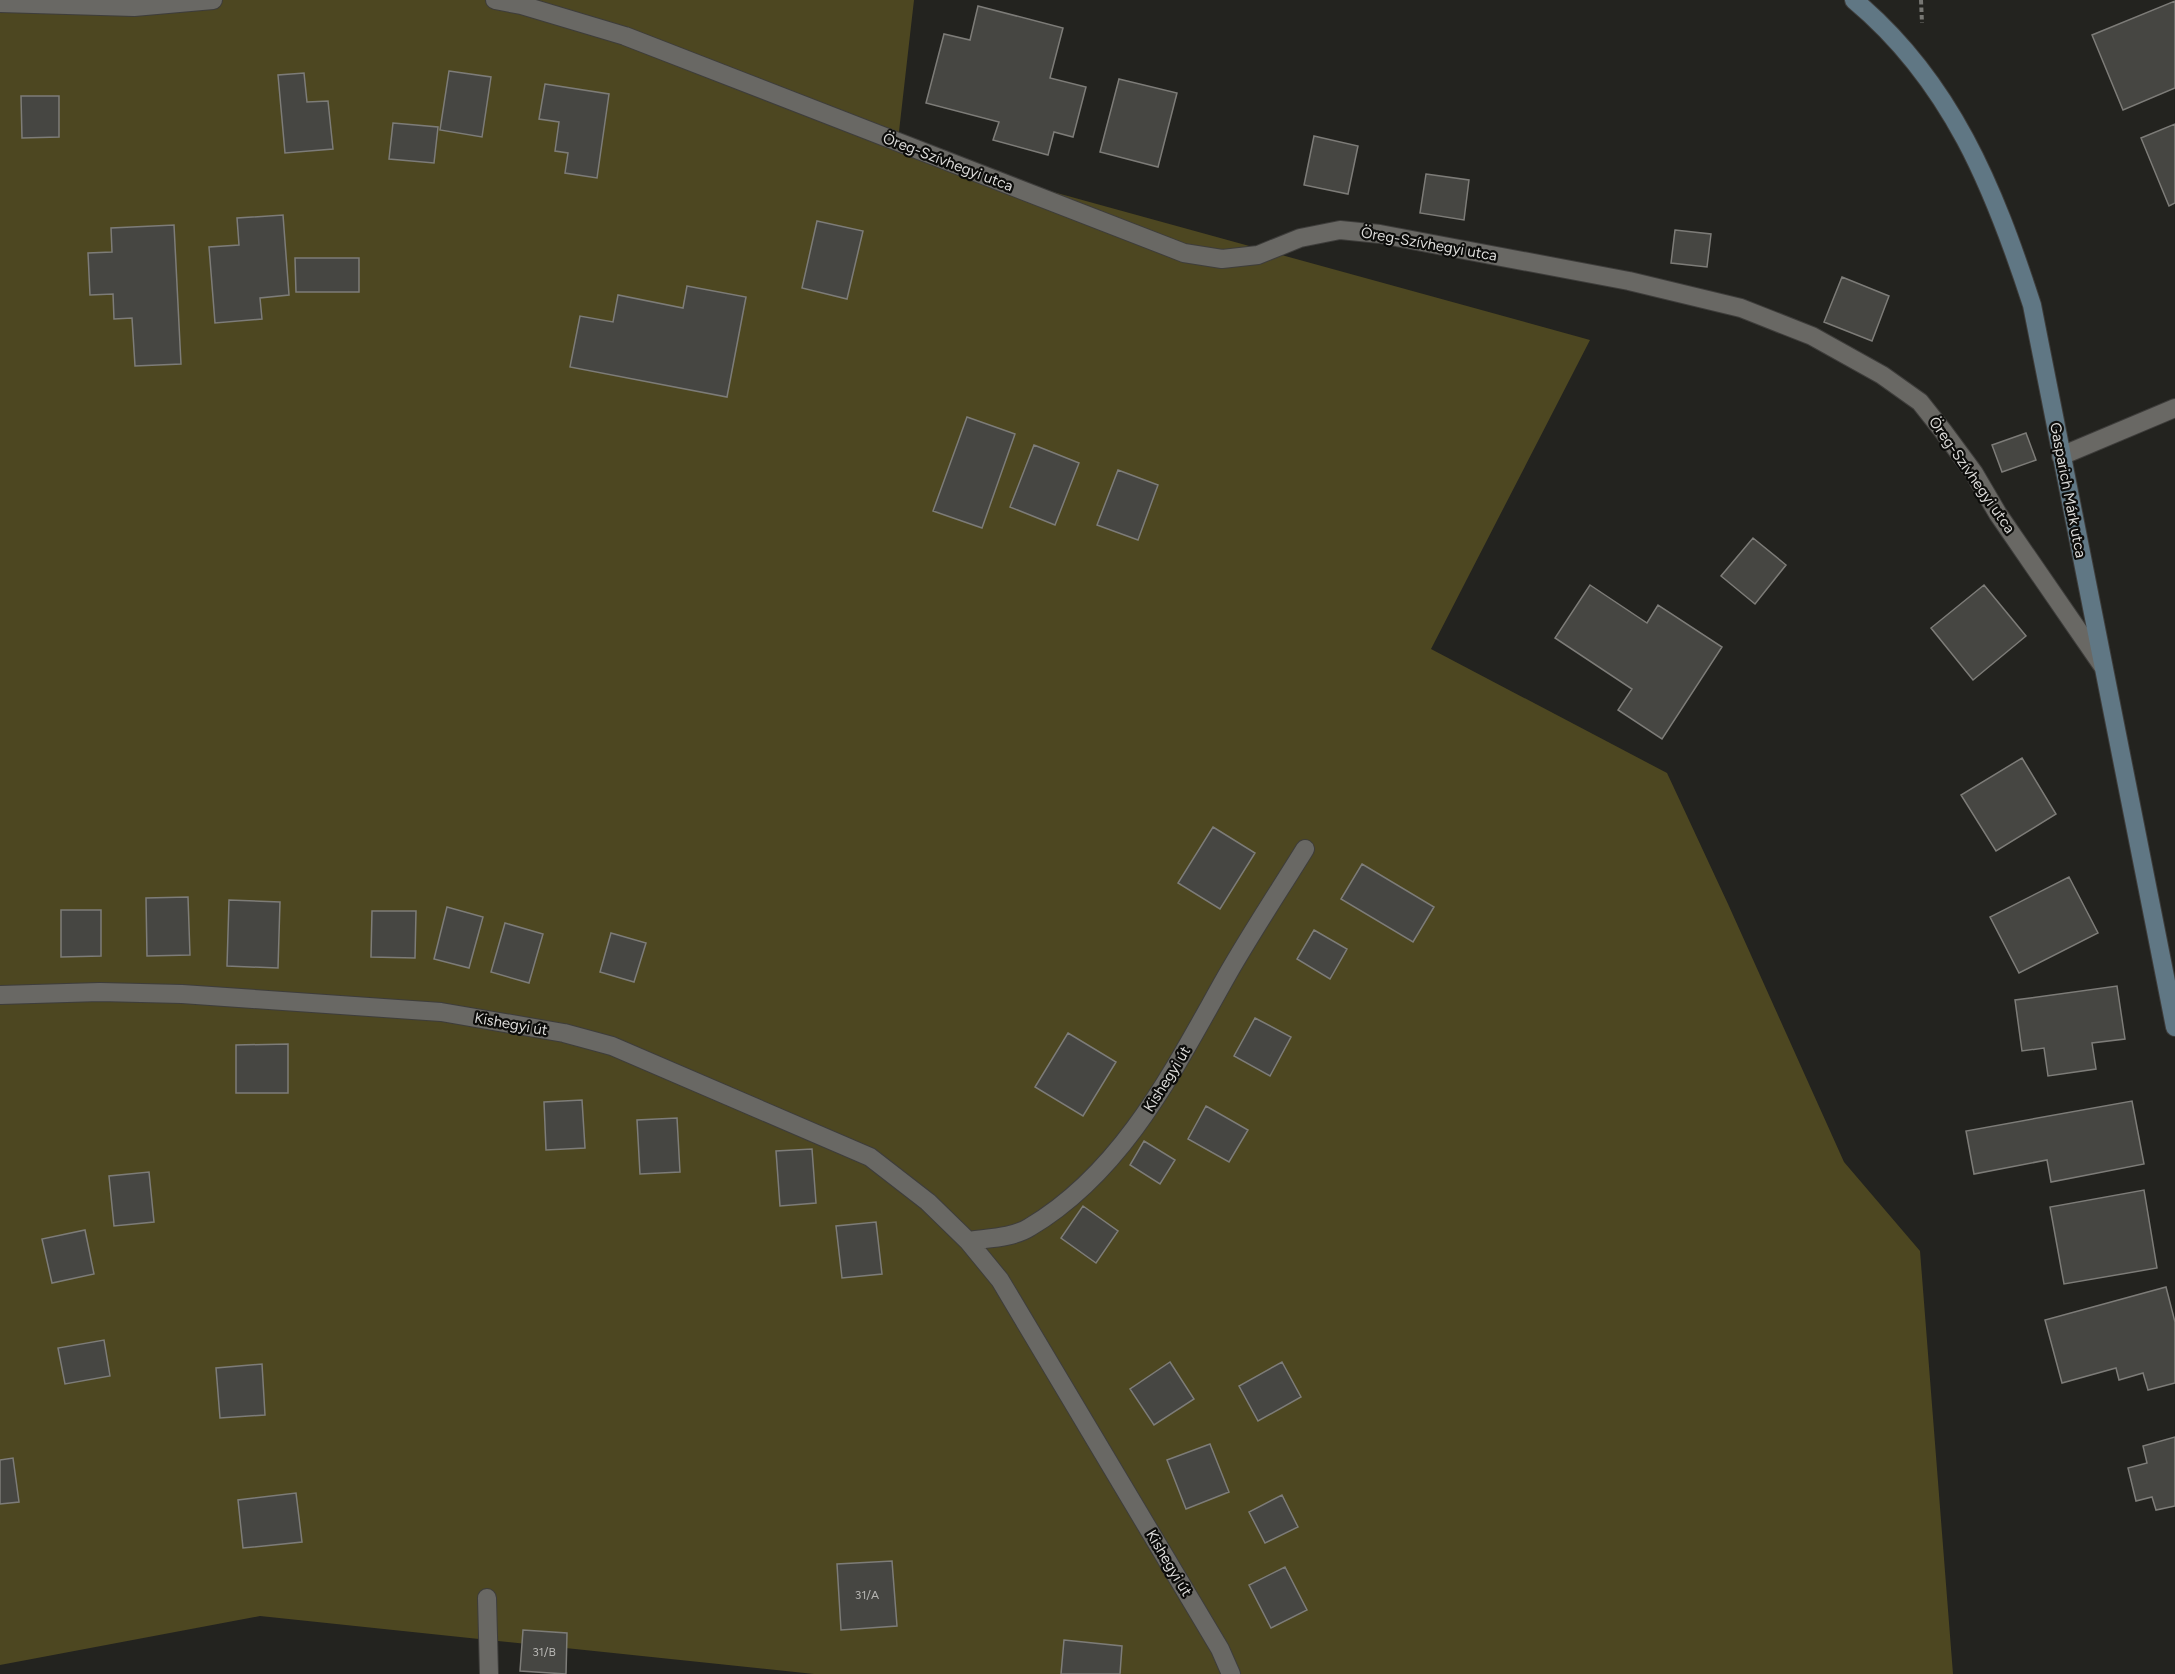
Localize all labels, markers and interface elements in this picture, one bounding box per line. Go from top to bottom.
street label: Öreg-Szívhegyi utca [880,129,1016,195]
street label: Öreg-Szívhegyi utca [1359,223,1499,265]
street label: Öreg-Szívhegyi utca [1925,413,2019,537]
street label: Gasparich Márk utca [2046,421,2090,559]
street label: Kishegyi út [473,1009,549,1039]
street label: Kishegyi út [1140,1043,1194,1115]
street label: Kishegyi út [1142,1527,1196,1600]
house number: 31/A [855,1588,879,1602]
house number: 31/B [532,1645,556,1659]

